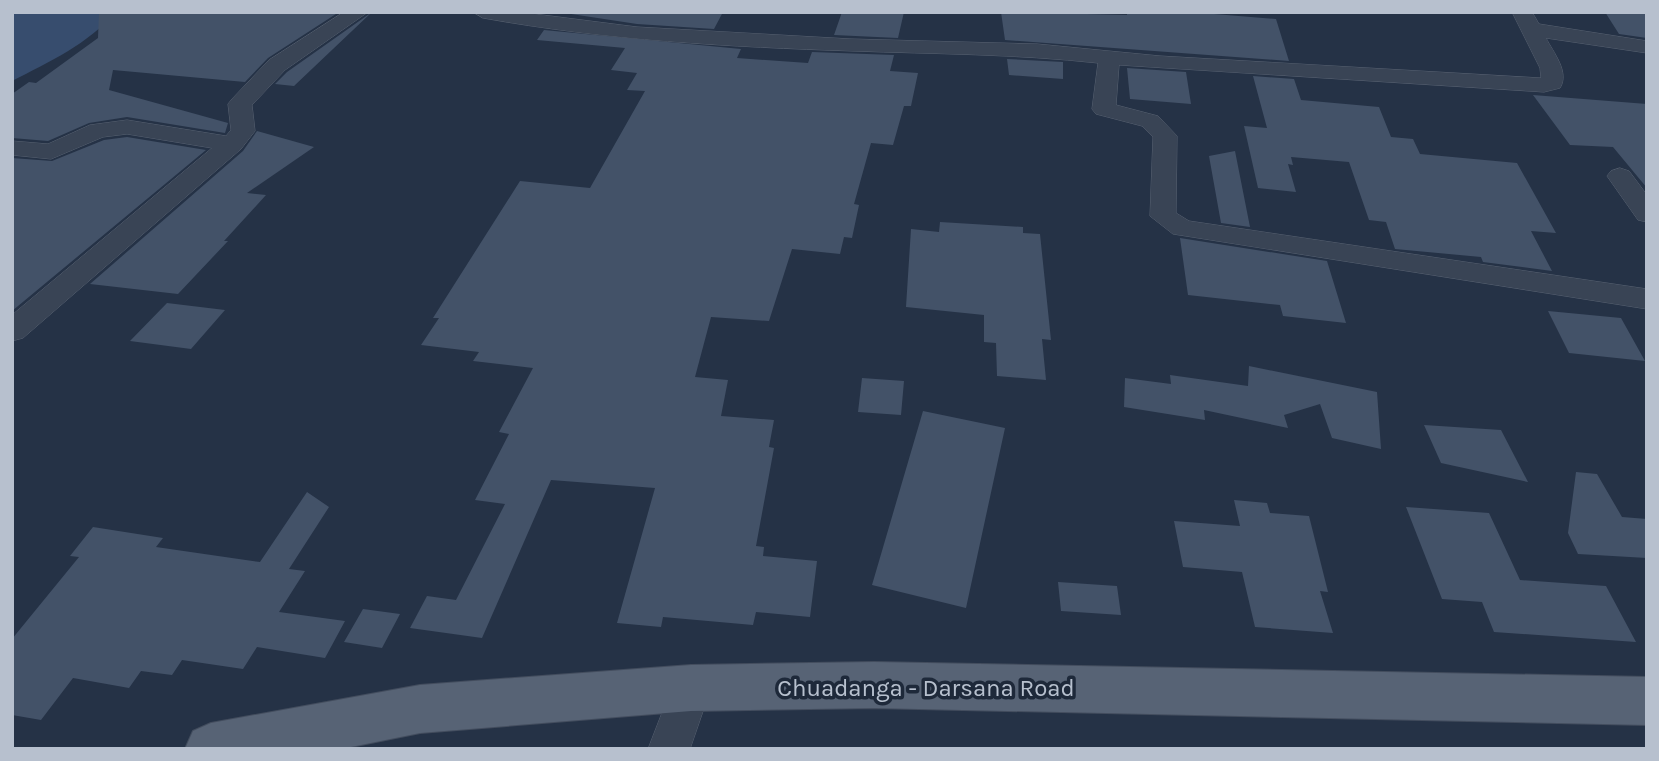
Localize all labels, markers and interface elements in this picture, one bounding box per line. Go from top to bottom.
street label: Chuadanga - Darsana Road [777,674,1075,702]

